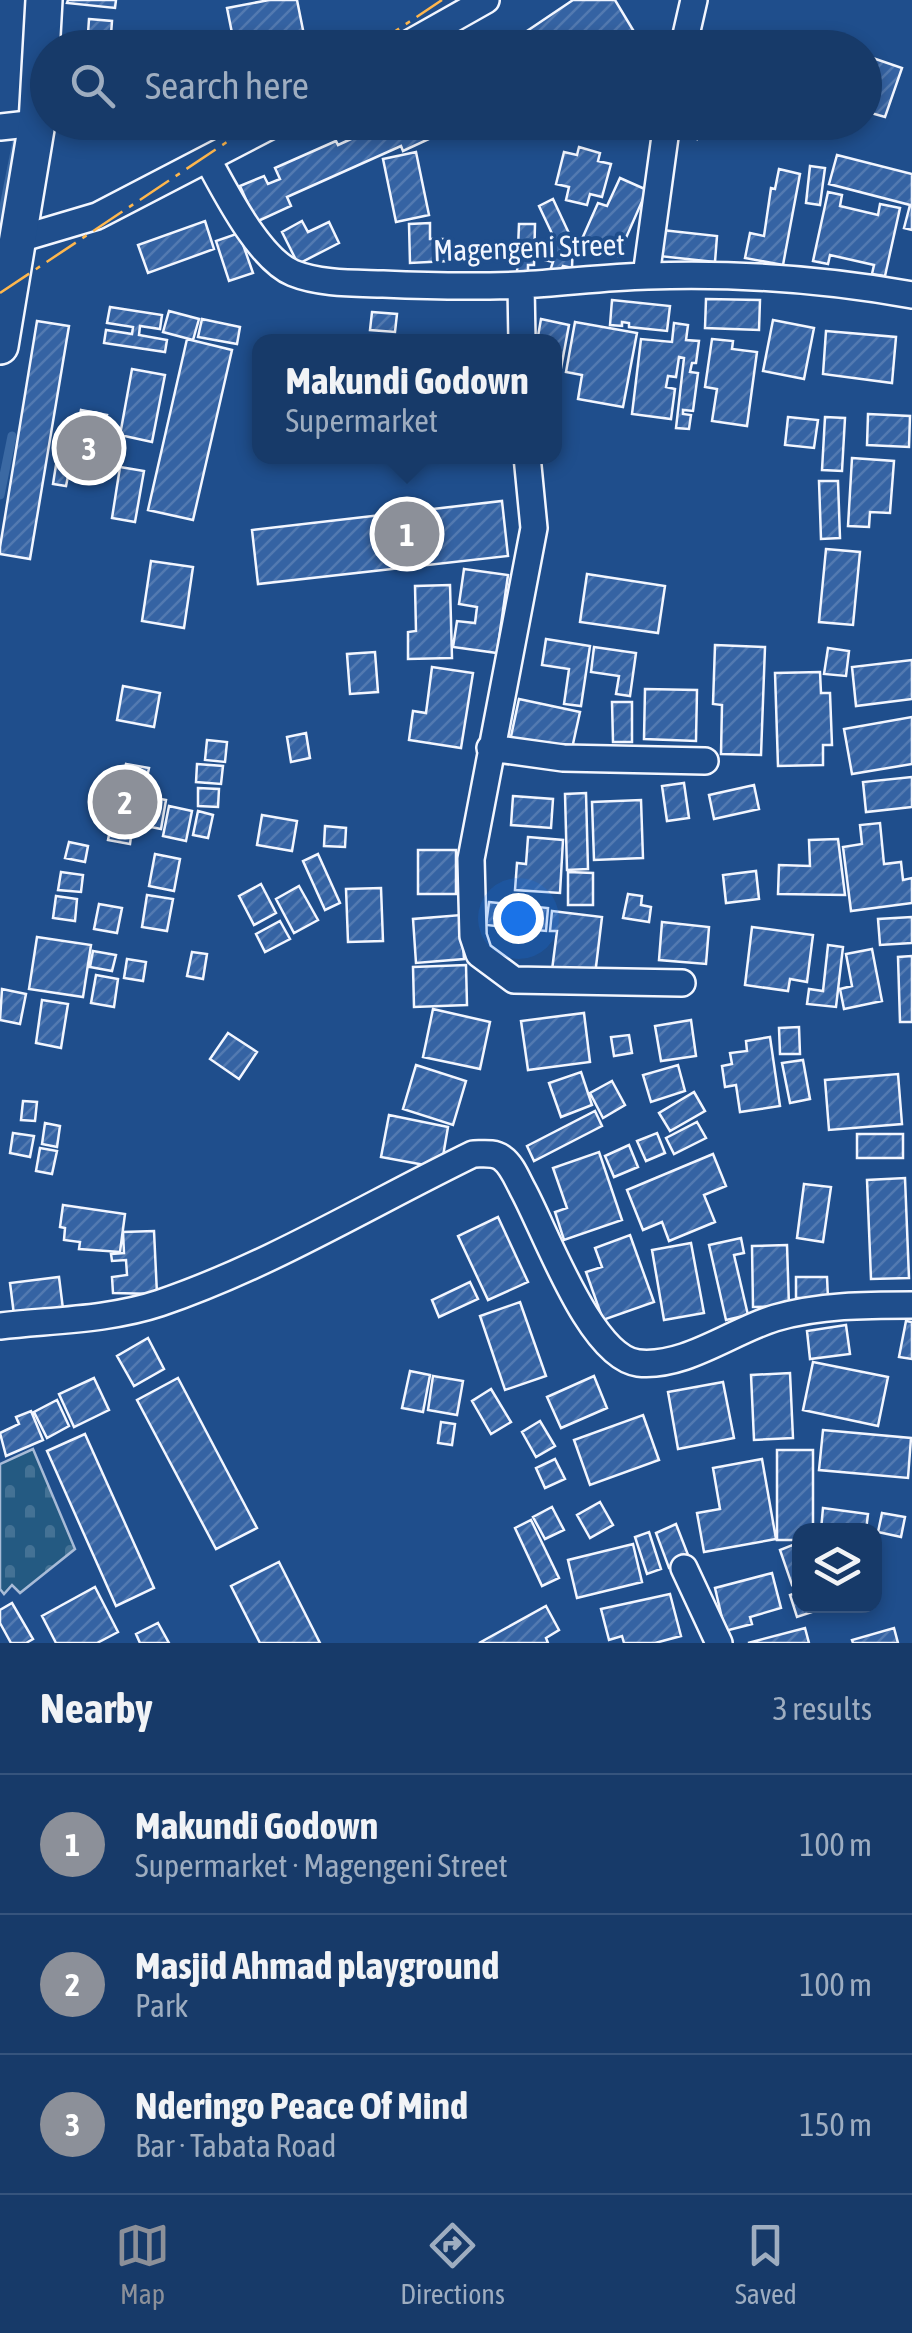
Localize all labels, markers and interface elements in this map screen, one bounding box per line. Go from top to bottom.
search box [30,30,882,140]
icon: search [65,58,120,113]
text: Search here [145,64,309,107]
street label: Magengeni Street [433,227,625,267]
popup [252,334,562,464]
text: Makundi Godown [285,359,529,402]
text: Supermarket [285,402,438,439]
pin: 3 [56,410,122,486]
pin: 1 [374,496,440,572]
pin: 2 [92,764,158,840]
your location [493,893,544,944]
map controls [792,1523,882,1613]
button: layers [792,1523,882,1613]
text: Nearby [40,1684,153,1732]
text: 3 results [773,1690,872,1727]
text: Makundi Godown [135,1804,378,1847]
text: 1 [65,1826,80,1863]
text: 100 m [799,1826,872,1863]
text: Supermarket · Magengeni Street [135,1847,508,1884]
text: Masjid Ahmad playground [135,1944,499,1987]
text: 2 [65,1966,80,2003]
text: 100 m [799,1966,872,2003]
text: Park [135,1987,188,2024]
text: Nderingo Peace Of Mind [135,2084,468,2127]
text: 3 [65,2106,80,2143]
text: 150 m [799,2106,872,2143]
text: Bar · Tabata Road [135,2127,336,2164]
tab: Map [115,2218,170,2310]
tab: Directions [400,2218,505,2310]
tab: Saved [735,2218,797,2310]

